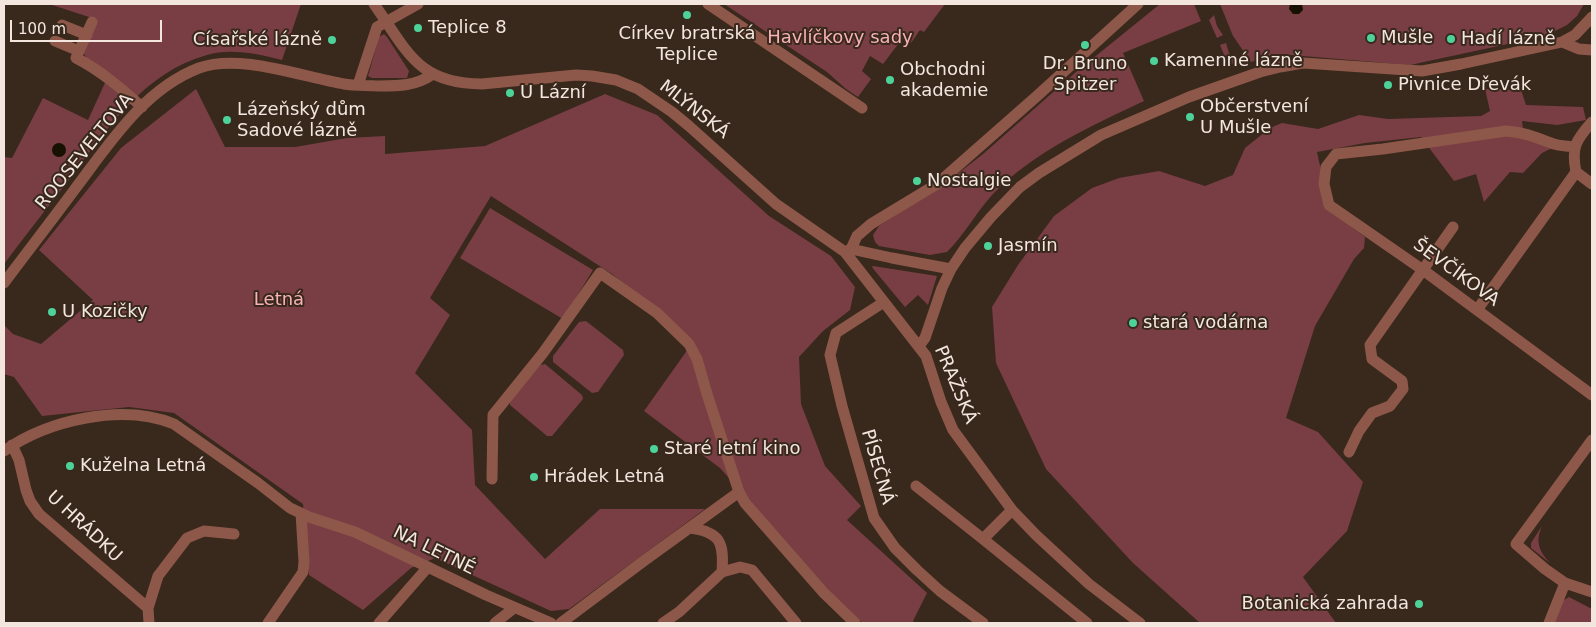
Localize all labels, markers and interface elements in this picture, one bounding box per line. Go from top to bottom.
marker: Církev bratrská Teplice [681,9,693,21]
scale bar [12,10,165,42]
place label: Teplice 8 [428,17,507,39]
text: 100 m [18,20,66,38]
marker: Teplice 8 [412,22,424,34]
place label: Církev bratrská Teplice [618,23,756,66]
park label: Havlíčkovy sady [767,27,913,49]
place label: Mušle [1381,27,1433,49]
place label: Hadí lázně [1461,28,1556,50]
place label: Císařské lázně [193,29,322,51]
marker: Mušle [1365,32,1377,44]
marker: Hadí lázně [1445,33,1457,45]
marker: Císařské lázně [326,34,338,46]
marker: Dr. Bruno Spitzer [1079,39,1091,51]
place label: Kamenné lázně [1164,50,1303,72]
place label: Dr. Bruno Spitzer [1043,53,1127,96]
marker: Kamenné lázně [1148,55,1160,67]
place label: Obchodni akademie [900,59,988,102]
marker: Obchodni akademie [884,74,896,86]
place label: Pivnice Dřevák [1398,74,1531,96]
street label: MLÝNSKÁ [655,76,733,144]
marker: Pivnice Dřevák [1382,79,1394,91]
place label: U Lázní [520,82,586,104]
marker: U Lázní [504,87,516,99]
street label: ROOSEVELTOVA [32,90,138,214]
place label: Občerstvení U Mušle [1200,96,1309,138]
place label: Lázeňský dům Sadové lázně [237,99,366,142]
marker: Občerstvení U Mušle [1184,111,1196,123]
marker: Lázeňský dům Sadové lázně [221,114,233,126]
place label: Nostalgie [927,170,1011,192]
marker: Nostalgie [911,175,923,187]
place label: Jasmín [998,235,1058,257]
street label: ŠEVČÍKOVA [1409,235,1503,311]
marker: Jasmín [982,240,994,252]
park label: Letná [254,289,304,311]
place label: U Kozičky [62,301,148,323]
marker: U Kozičky [46,306,58,318]
place label: stará vodárna [1143,312,1268,334]
marker: stará vodárna [1127,317,1139,329]
street label: PRAŽSKÁ [929,343,981,427]
street label: PÍSEČNÁ [856,427,898,507]
place label: Staré letní kino [664,438,800,460]
marker: Staré letní kino [648,443,660,455]
place label: Kuželna Letná [80,455,206,477]
marker: Kuželna Letná [64,460,76,472]
place label: Hrádek Letná [544,466,665,488]
marker: Hrádek Letná [528,471,540,483]
street label: U HRÁDKU [42,487,126,567]
street label: NA LETNÉ [389,522,479,580]
place label: Botanická zahrada [1242,593,1409,615]
marker: Botanická zahrada [1413,598,1425,610]

